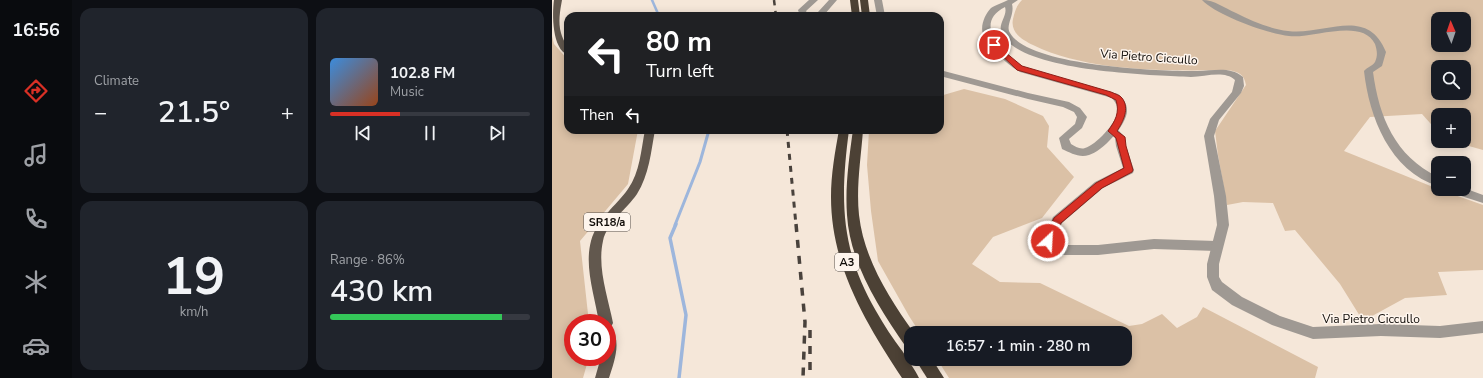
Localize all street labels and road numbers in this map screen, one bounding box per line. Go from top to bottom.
street label: Via Pietro Ciccullo [1099,46,1199,68]
road number: SR18/a [584,213,630,231]
road number: A3 [835,253,859,271]
street label: Via Pietro Ciccullo [1321,311,1420,327]

